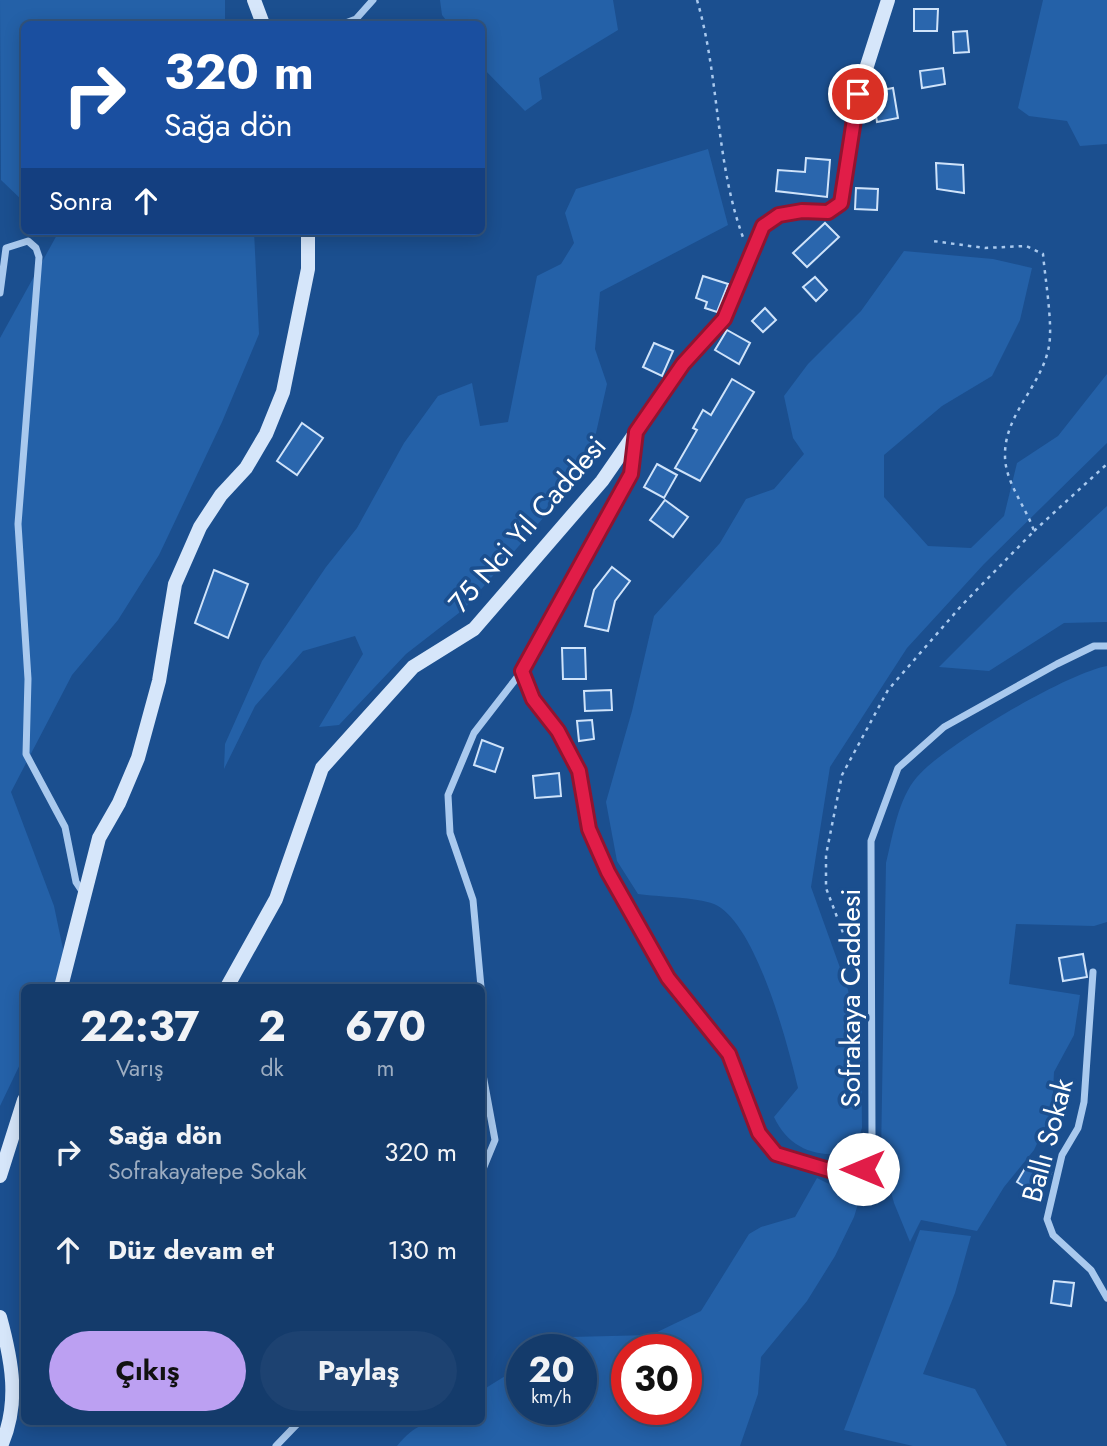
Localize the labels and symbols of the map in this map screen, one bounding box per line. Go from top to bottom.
pin [828,64,888,124]
street label: 75 Nci Yıl Caddesi [439,427,616,622]
street label: Sofrakaya Caddesi [830,888,871,1108]
street label: Ballı Sokak [1011,1073,1084,1206]
position arrow [826,1132,900,1206]
speed limit sign: 30 [611,1334,702,1425]

